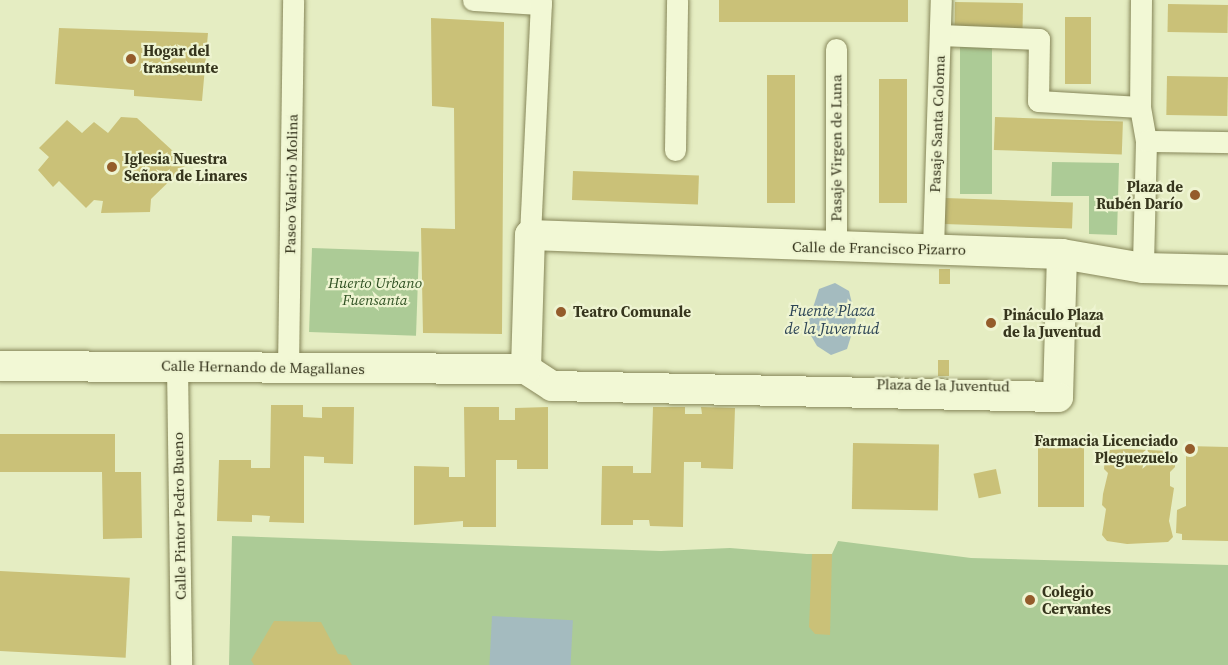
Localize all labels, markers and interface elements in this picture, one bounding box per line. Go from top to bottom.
place label: Hogar del transeunte [143,41,218,76]
marker: Hogar del transeunte [124,52,138,66]
street label: Pasaje Santa Coloma [926,55,948,193]
street label: Pasaje Virgen de Luna [827,74,845,222]
street label: Paseo Valerio Molina [281,114,301,254]
place label: Iglesia Nuestra Señora de Linares [124,149,247,184]
marker: Iglesia Nuestra Señora de Linares [105,160,119,174]
place label: Plaza de Rubén Darío [1096,177,1183,212]
marker: Plaza de Rubén Darío [1188,188,1202,202]
street label: Calle de Francisco Pizarro [792,237,966,259]
park label: Huerto Urbano Fuensanta [328,273,422,308]
water label: Fuente Plaza de la Juventud [785,300,879,338]
place label: Teatro Comunale [573,303,691,321]
marker: Teatro Comunale [554,305,568,319]
place label: Pináculo Plaza de la Juventud [1003,305,1104,340]
marker: Pináculo Plaza de la Juventud [984,316,998,330]
street label: Calle Hernando de Magallanes [161,356,365,378]
street label: Plaza de la Juventud [876,375,1010,395]
place label: Farmacia Licenciado Pleguezuelo [1034,431,1178,466]
street label: Calle Pintor Pedro Bueno [169,432,189,600]
marker: Farmacia Licenciado Pleguezuelo [1183,442,1197,456]
place label: Colegio Cervantes [1042,582,1111,617]
marker: Colegio Cervantes [1023,593,1037,607]

